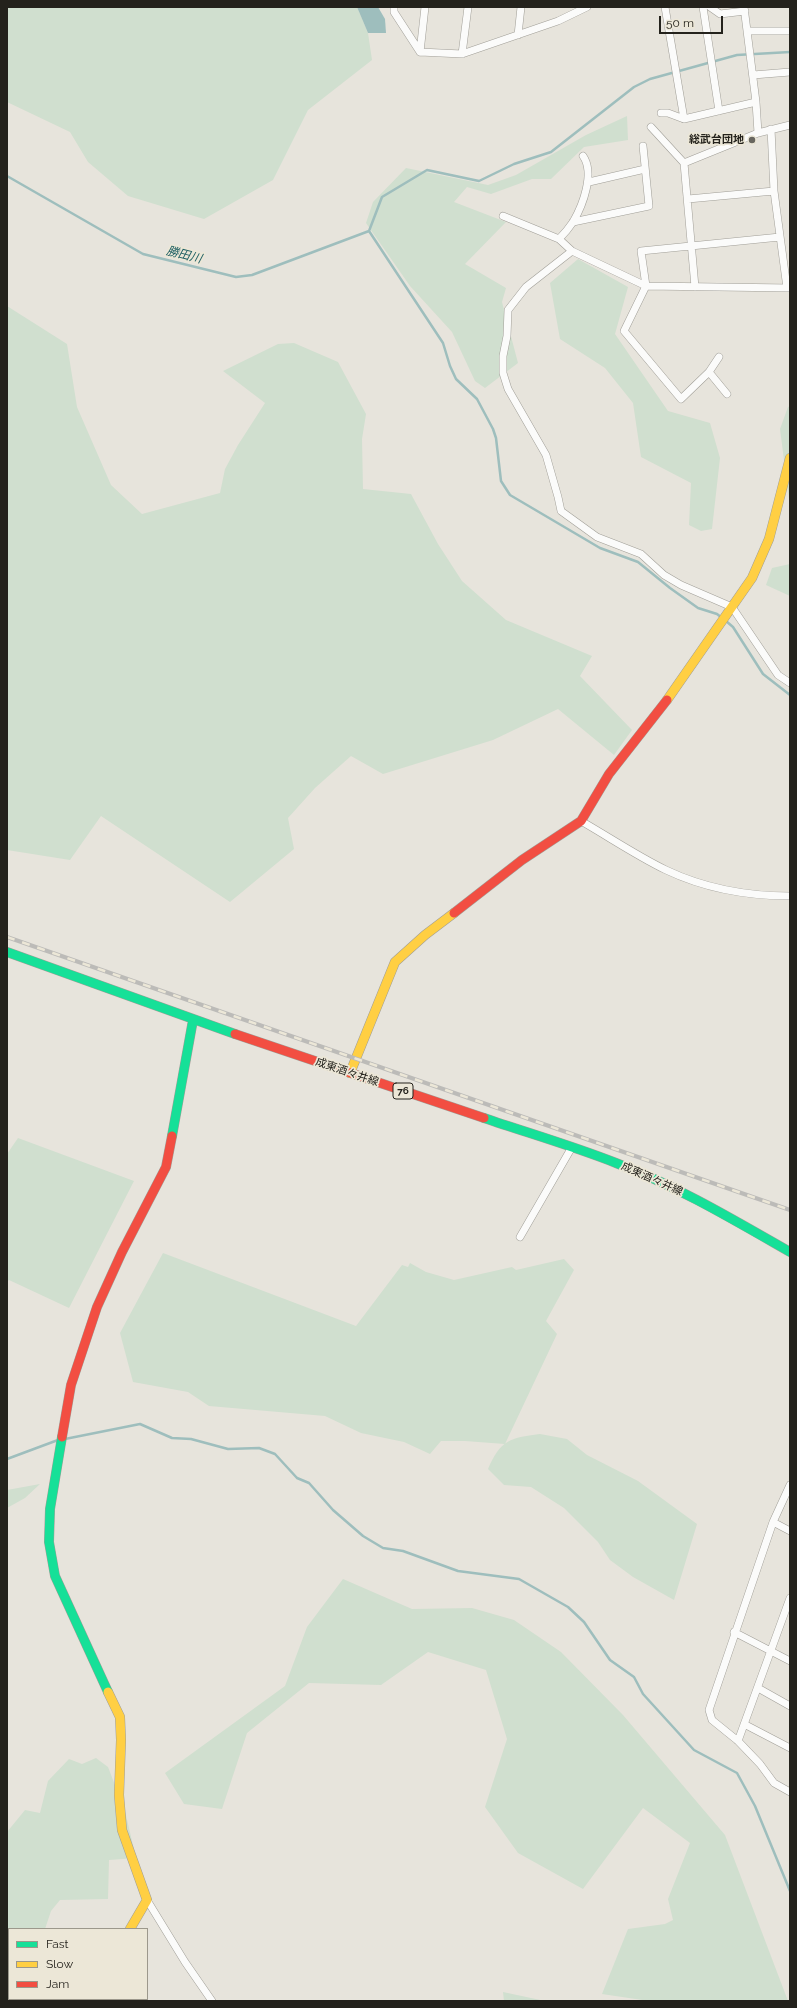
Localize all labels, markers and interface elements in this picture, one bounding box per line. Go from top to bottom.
scale bar [661,8,725,34]
text: 50 m [666,16,694,30]
place label: 総武台団地 [689,133,744,147]
marker: 総武台団地 [747,135,757,145]
water label: 勝田川 [165,244,203,266]
street label: 成東酒々井線 [314,1055,380,1089]
road number: 76 [393,1083,413,1099]
street label: 成東酒々井線 [619,1160,685,1198]
legend [8,1928,148,2000]
text: Fast [46,1937,69,1951]
text: Slow [46,1957,73,1971]
text: Jam [46,1977,69,1991]

